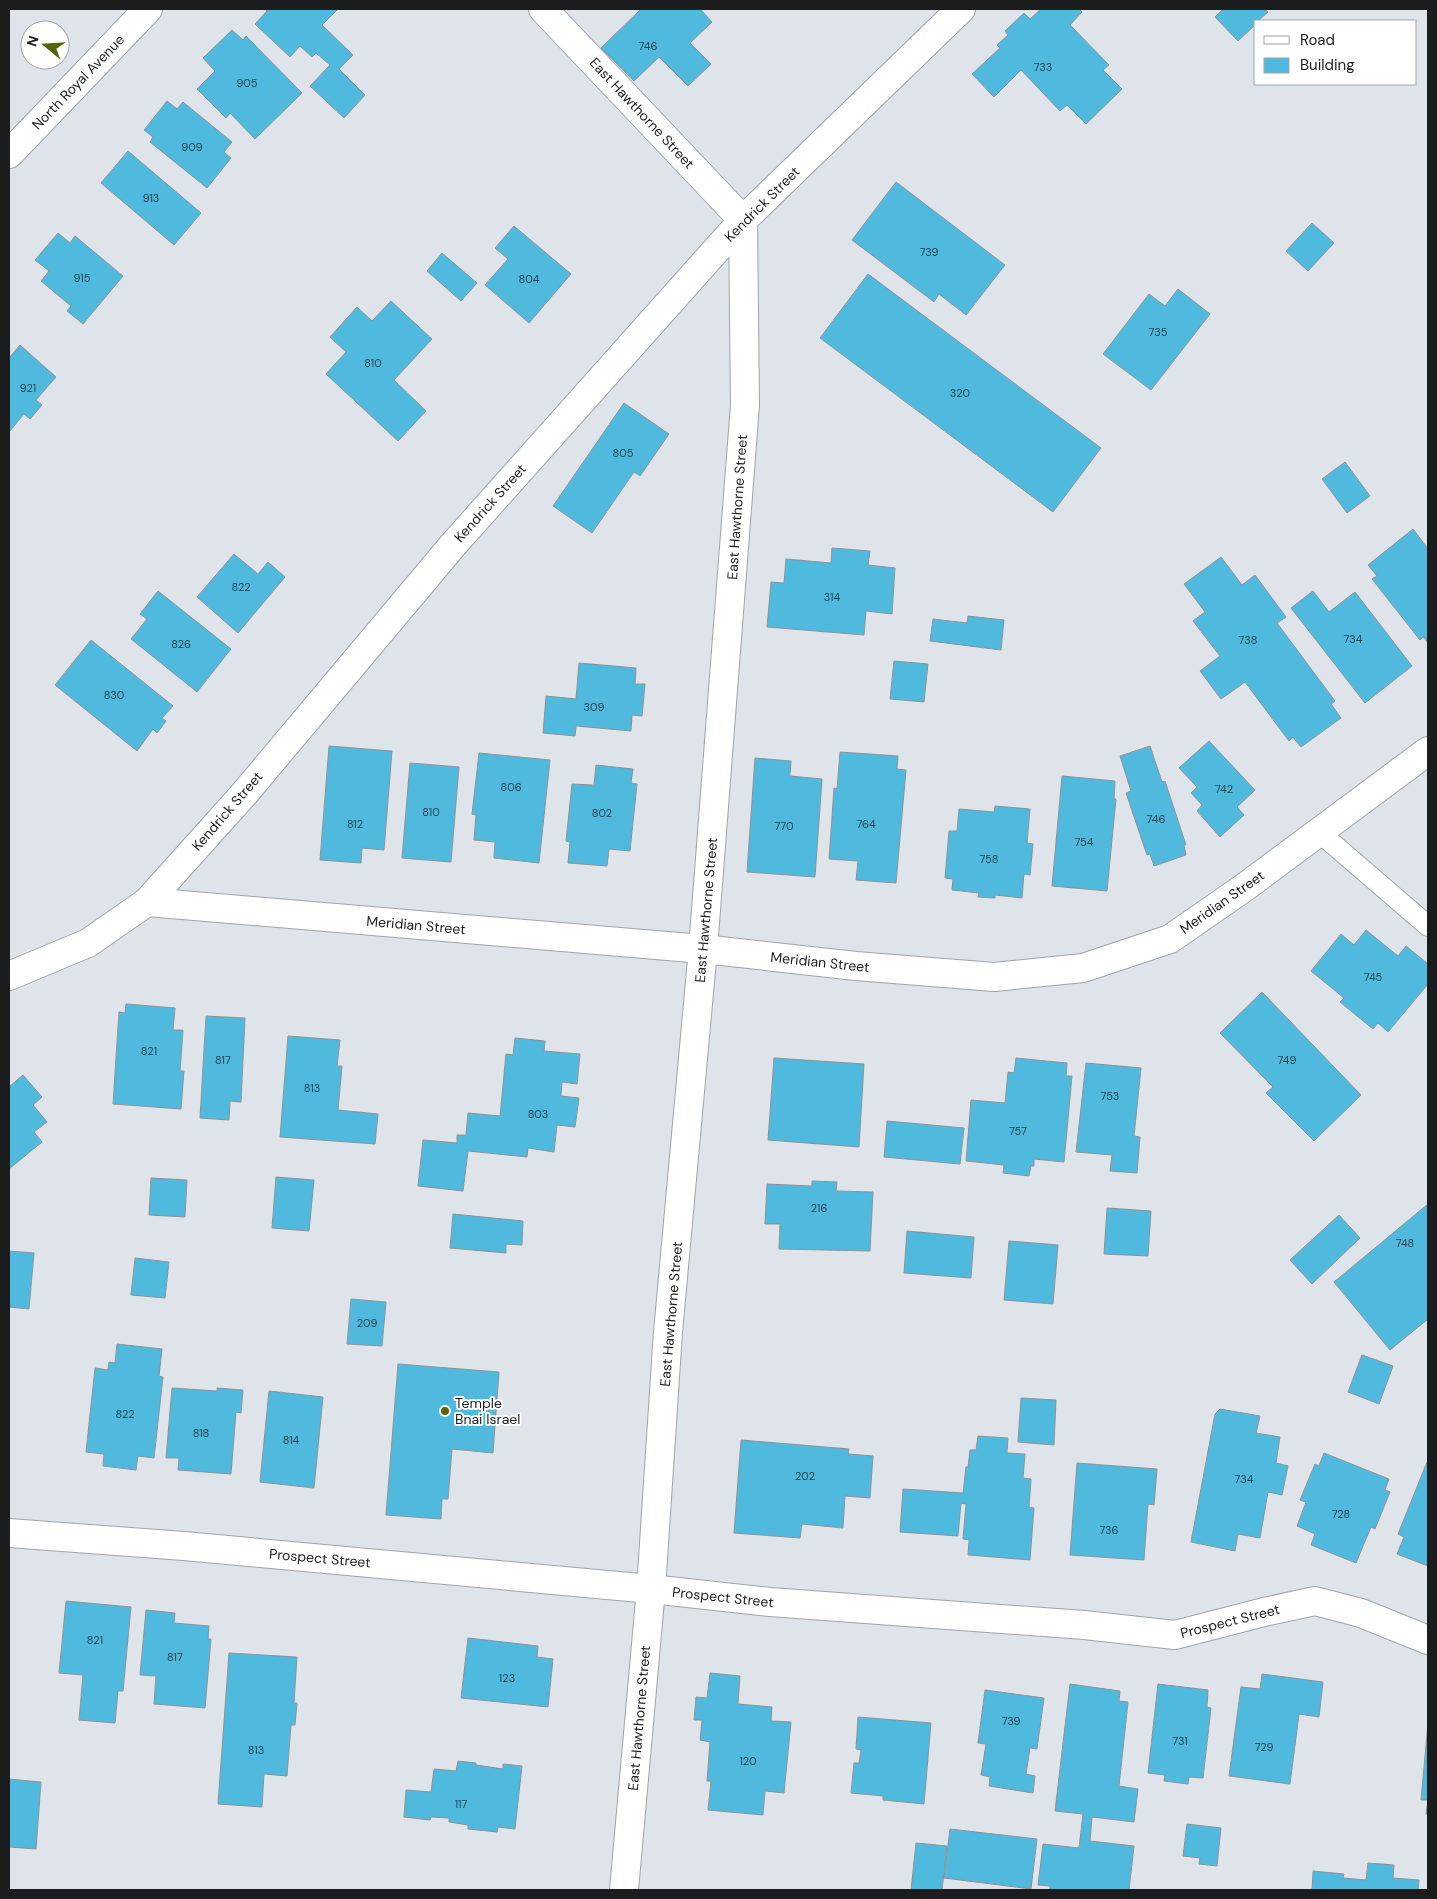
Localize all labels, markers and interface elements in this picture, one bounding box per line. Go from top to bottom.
north arrow [20,20,70,70]
legend [1254,20,1417,85]
text: Road [1300,30,1335,50]
street label: North Royal Avenue [28,31,128,133]
house number: 746 [639,39,657,53]
street label: East Hawthorne Street [586,54,698,172]
text: Building [1300,55,1355,75]
house number: 733 [1034,60,1052,74]
house number: 905 [236,76,258,90]
house number: 909 [181,140,203,154]
street label: Kendrick Street [720,162,804,246]
house number: 913 [143,191,159,205]
house number: 739 [920,245,938,259]
house number: 915 [74,271,91,285]
house number: 804 [519,272,540,286]
house number: 735 [1149,325,1168,339]
house number: 810 [364,356,382,370]
house number: 921 [20,381,36,395]
house number: 320 [950,386,970,400]
street label: East Hawthorne Street [723,434,751,580]
house number: 805 [613,446,634,460]
street label: Kendrick Street [450,460,530,546]
house number: 822 [231,580,251,594]
house number: 314 [824,590,841,604]
house number: 734 [1344,632,1363,646]
house number: 738 [1239,633,1257,647]
house number: 826 [171,637,191,651]
house number: 830 [104,688,124,702]
house number: 309 [584,700,605,714]
street label: Kendrick Street [188,768,266,854]
house number: 806 [500,780,522,794]
house number: 742 [1215,782,1233,796]
house number: 810 [422,805,440,819]
house number: 802 [592,806,612,820]
house number: 746 [1147,812,1165,826]
house number: 812 [347,817,363,831]
house number: 764 [856,817,876,831]
house number: 770 [774,819,794,833]
house number: 754 [1075,835,1094,849]
street label: East Hawthorne Street [691,837,721,983]
house number: 758 [980,852,998,866]
street label: Meridian Street [1176,866,1268,938]
street label: Meridian Street [366,912,466,938]
street label: Meridian Street [770,948,870,976]
house number: 745 [1364,970,1383,984]
house number: 821 [141,1044,157,1058]
house number: 817 [215,1053,231,1067]
house number: 749 [1278,1053,1296,1067]
house number: 813 [304,1081,320,1095]
house number: 753 [1101,1089,1119,1103]
house number: 803 [528,1107,548,1121]
house number: 757 [1009,1124,1027,1138]
house number: 216 [811,1201,827,1215]
house number: 748 [1396,1236,1414,1250]
street label: East Hawthorne Street [656,1241,686,1387]
house number: 209 [357,1316,377,1330]
place label: Temple Bnai Israel [455,1394,520,1428]
marker: Temple Bnai Israel [439,1405,451,1417]
house number: 822 [115,1407,135,1421]
house number: 818 [193,1426,209,1440]
house number: 814 [283,1433,300,1447]
house number: 202 [795,1469,815,1483]
house number: 734 [1235,1472,1254,1486]
house number: 728 [1332,1507,1350,1521]
house number: 736 [1100,1523,1119,1537]
street label: Prospect Street [269,1545,371,1571]
street label: Prospect Street [671,1583,775,1611]
street label: Prospect Street [1178,1600,1282,1642]
house number: 821 [87,1633,103,1647]
street label: East Hawthorne Street [624,1645,654,1791]
house number: 817 [167,1650,183,1664]
house number: 123 [499,1671,515,1685]
house number: 739 [1002,1714,1020,1728]
house number: 731 [1172,1734,1188,1748]
house number: 729 [1255,1740,1273,1754]
house number: 813 [248,1743,264,1757]
house number: 120 [739,1754,757,1768]
house number: 117 [455,1797,467,1811]

